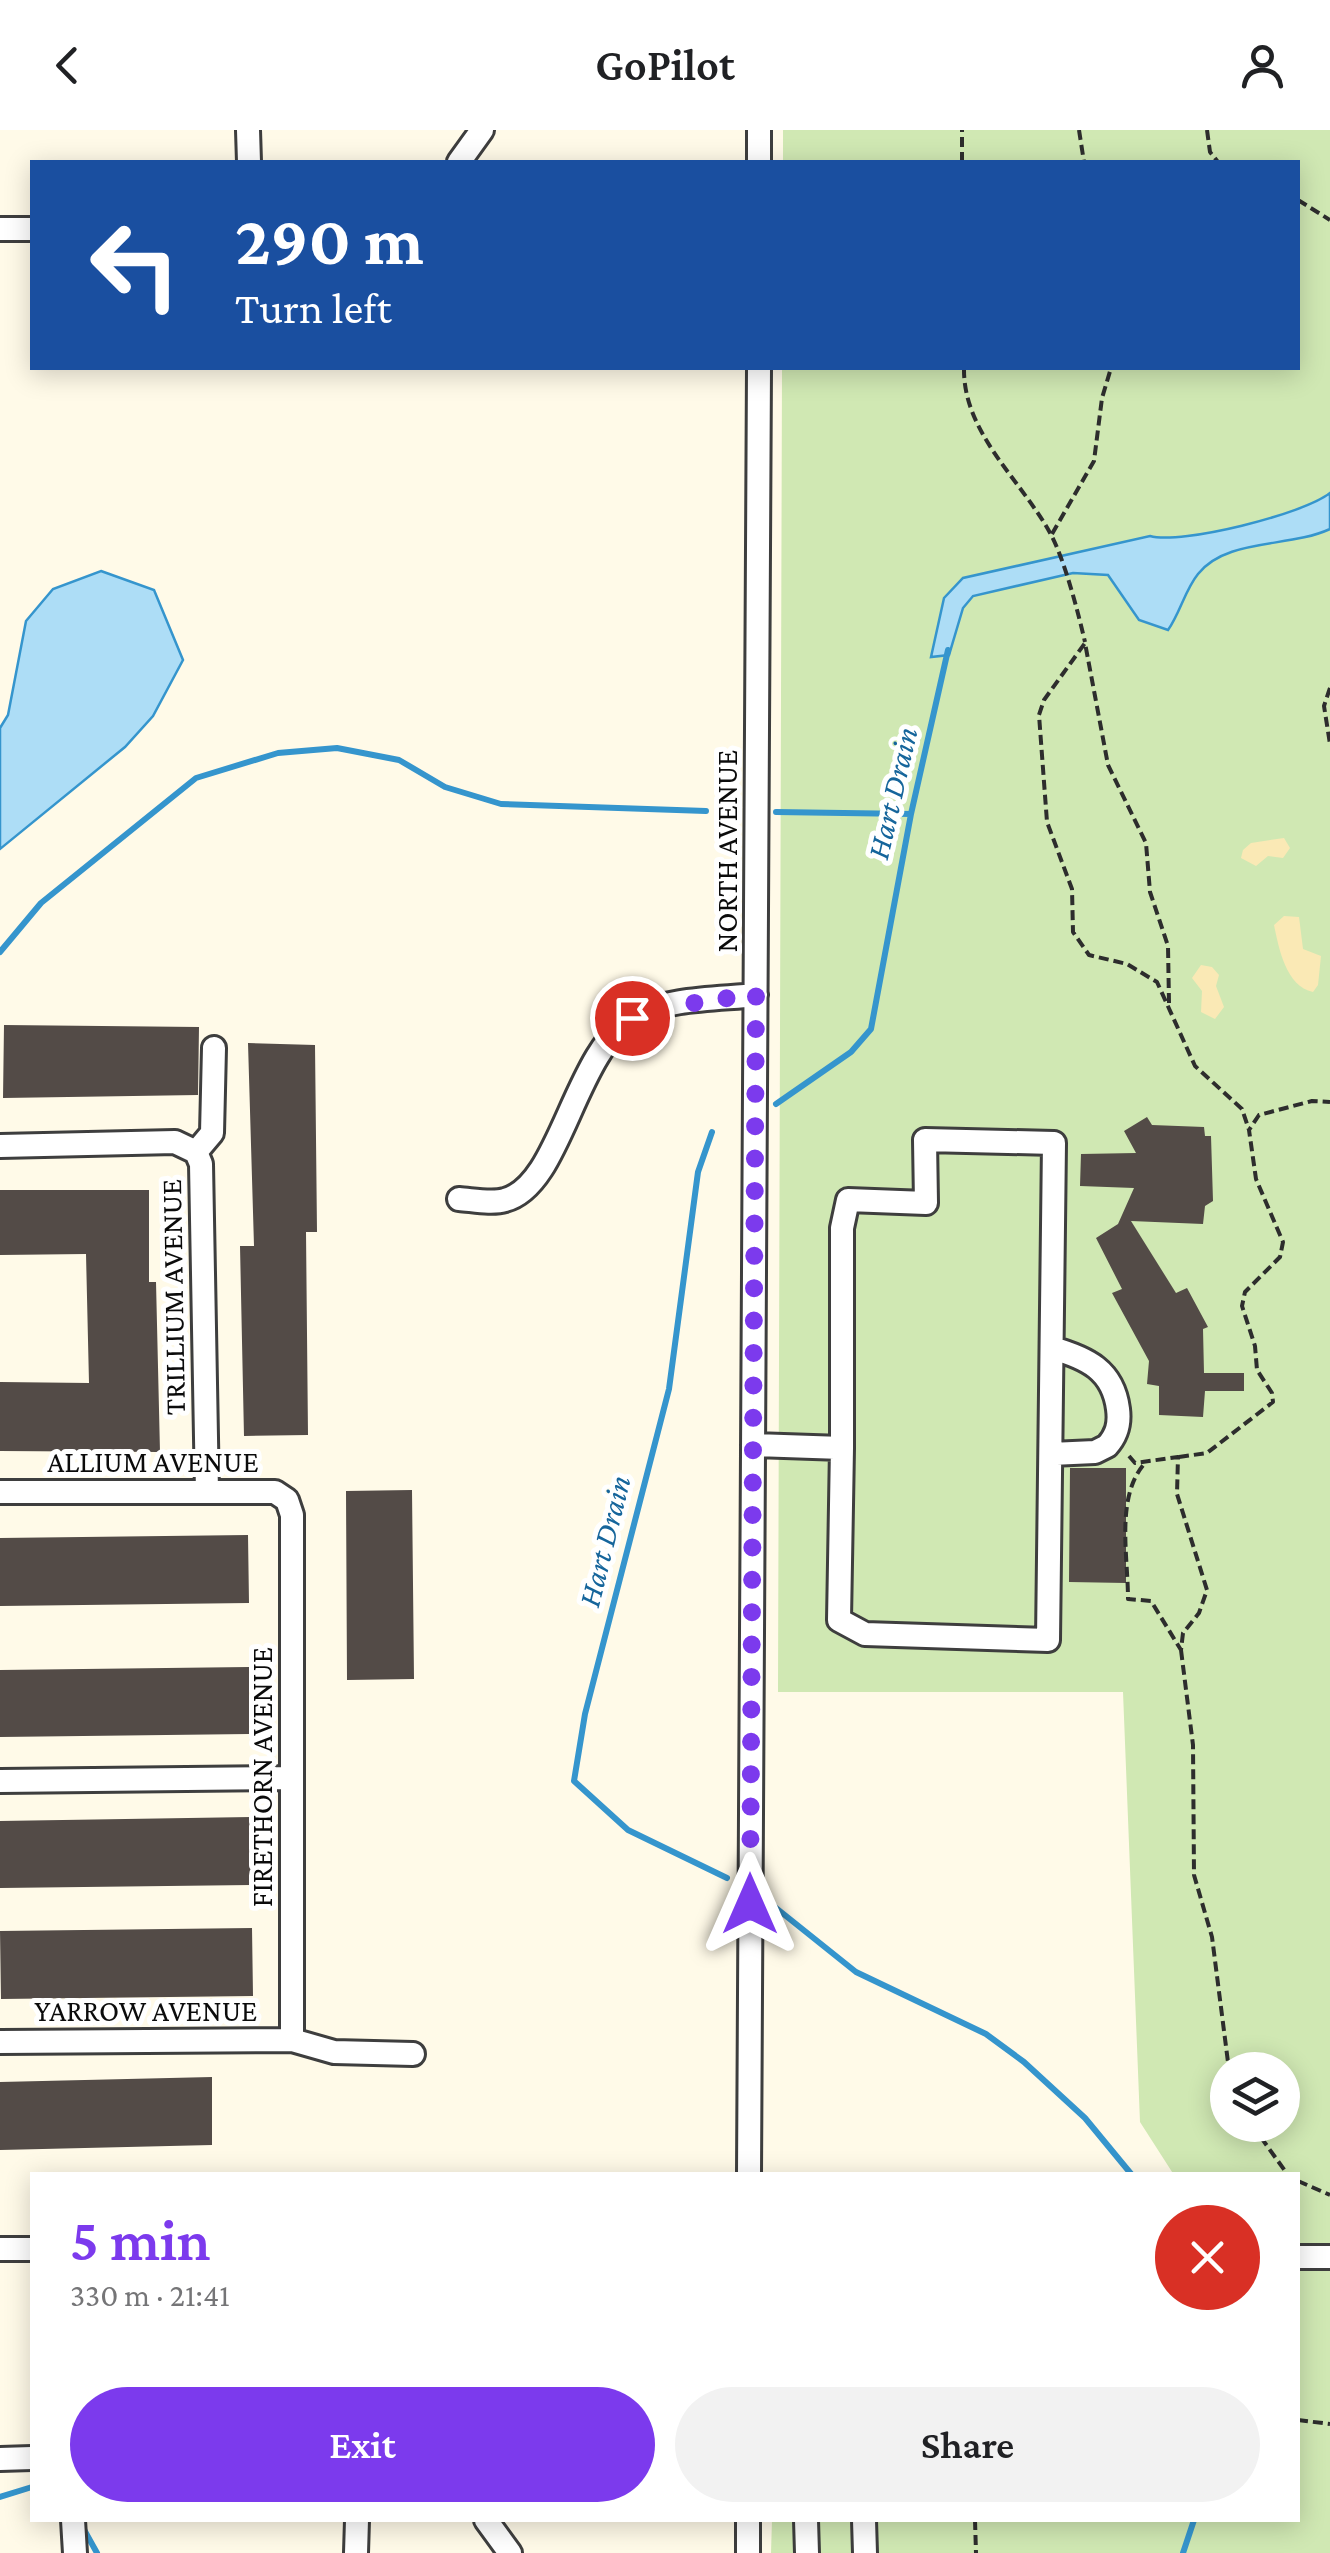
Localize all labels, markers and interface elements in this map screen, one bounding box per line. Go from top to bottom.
icon: back [40,38,95,93]
icon: person [1235,38,1290,93]
text: GoPilot [595,40,735,90]
icon: left [70,200,200,330]
text: 290 m [235,201,424,279]
text: Turn left [235,283,392,333]
water label: Hart Drain [859,724,925,862]
street label: NORTH AVENUE [710,750,743,952]
pin [590,976,675,1061]
icon: arrive [605,991,660,1046]
street label: TRILLIUM AVENUE [154,1179,191,1415]
street label: ALLIUM AVENUE [47,1445,259,1478]
water label: Hart Drain [570,1471,638,1611]
street label: FIRETHORN AVENUE [245,1647,278,1907]
position arrow [698,1852,802,1956]
street label: YARROW AVENUE [35,1994,257,2027]
map controls [1210,2052,1300,2142]
button: layers [1210,2052,1300,2142]
button: close [1155,2205,1260,2310]
text: 5 min [70,2206,211,2273]
text: 330 m · 21:41 [70,2277,230,2313]
button: Exit [70,2387,655,2502]
button: Share [675,2387,1260,2502]

